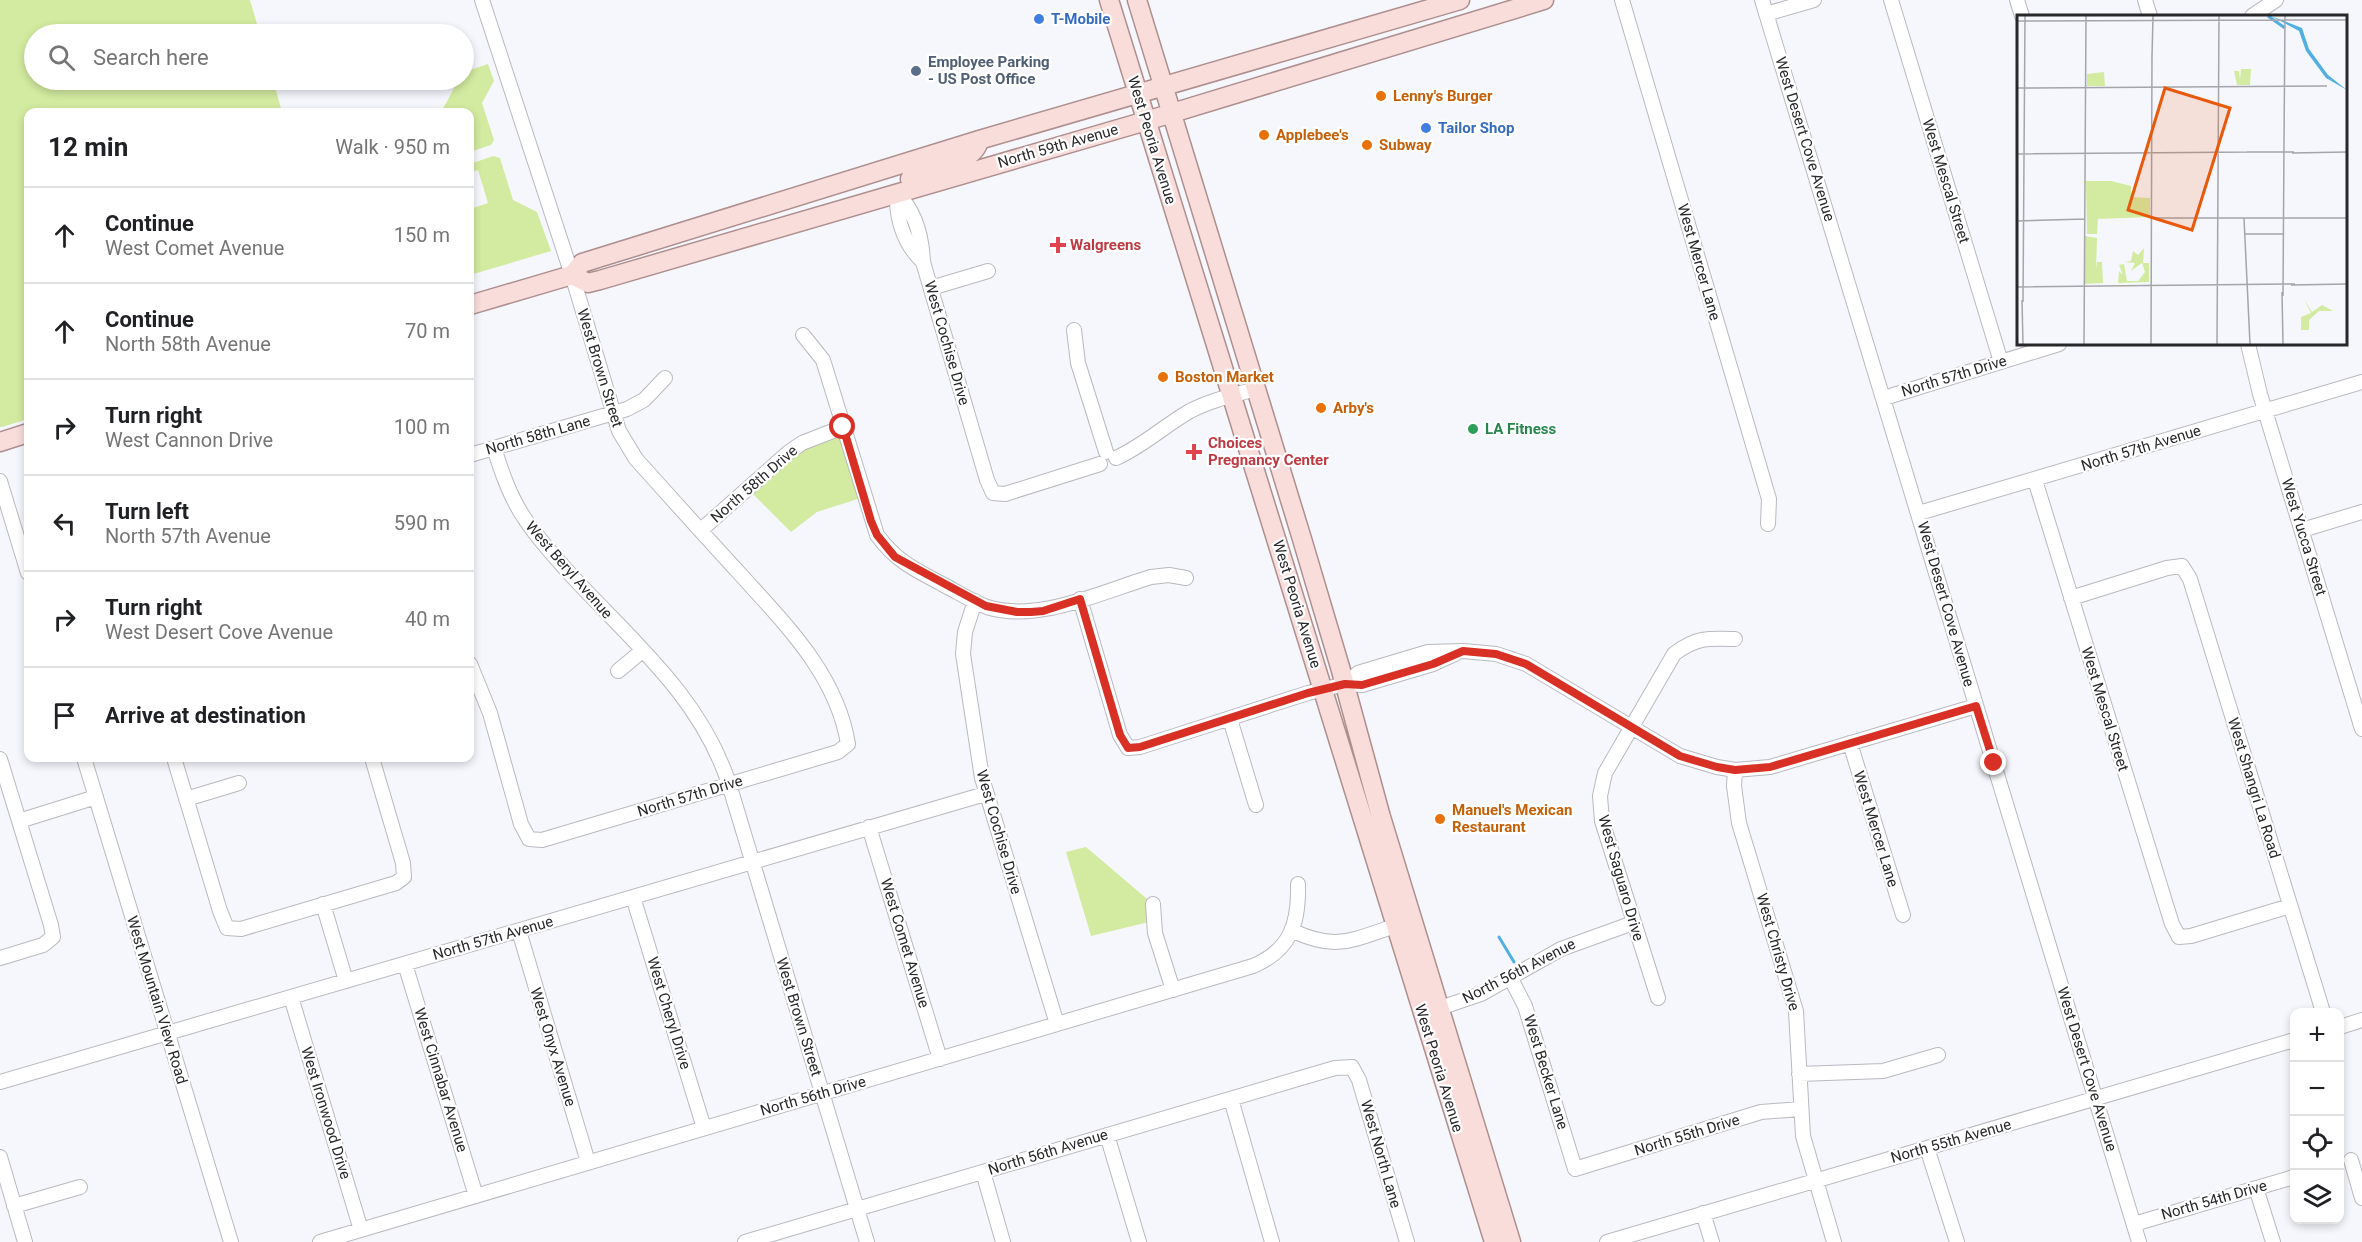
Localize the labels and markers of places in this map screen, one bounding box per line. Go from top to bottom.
place label: T-Mobile [1051,10,1110,28]
marker: T-Mobile [1032,12,1046,26]
place label: Employee Parking - US Post Office [928,53,1050,88]
marker: Employee Parking - US Post Office [909,64,923,78]
place label: Lenny's Burger [1393,87,1493,105]
marker: Lenny's Burger [1374,89,1388,103]
place label: Tailor Shop [1438,119,1514,137]
marker: Tailor Shop [1419,121,1433,135]
place label: Applebee's [1276,126,1349,144]
marker: Applebee's [1257,128,1271,142]
place label: Subway [1379,136,1432,154]
marker: Subway [1360,138,1374,152]
place label: Walgreens [1070,236,1141,254]
marker: Walgreens [1051,238,1065,252]
place label: Boston Market [1175,368,1274,386]
marker: Boston Market [1156,370,1170,384]
place label: Arby's [1333,399,1374,417]
marker: Arby's [1314,401,1328,415]
place label: LA Fitness [1485,420,1557,438]
marker: LA Fitness [1466,422,1480,436]
place label: Choices Pregnancy Center [1208,434,1329,469]
marker: Choices Pregnancy Center [1185,443,1203,461]
place label: Manuel's Mexican Restaurant [1452,801,1572,836]
marker: Manuel's Mexican Restaurant [1433,812,1447,826]

